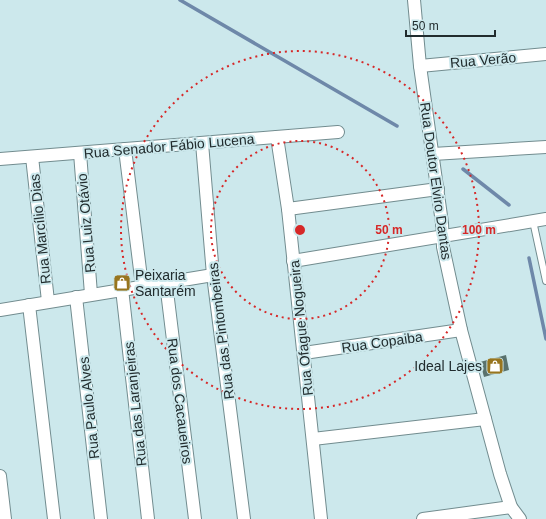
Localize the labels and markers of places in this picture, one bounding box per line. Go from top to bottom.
centre of rings [293,223,307,237]
place label: Peixaria Santarém [135,267,196,299]
shop icon: Peixaria Santarém [112,273,132,293]
shop icon: Ideal Lajes [485,356,505,376]
place label: Ideal Lajes [414,358,482,374]

